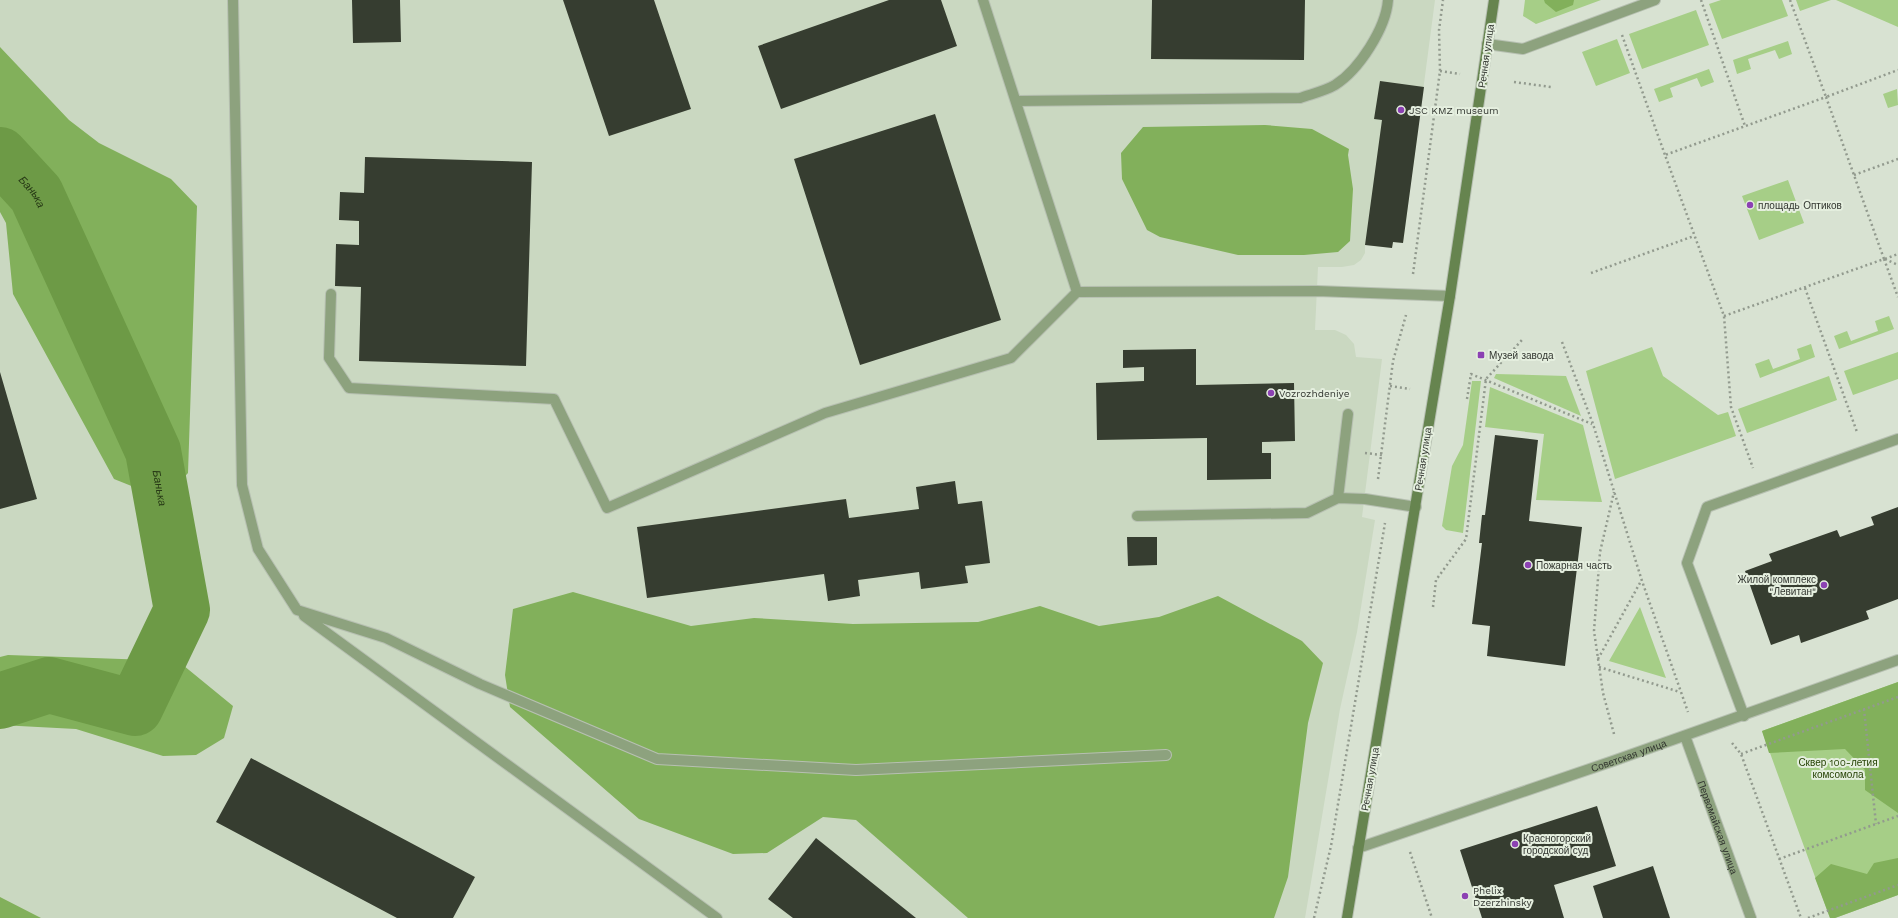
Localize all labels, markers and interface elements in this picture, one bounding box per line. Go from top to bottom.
street label: Речная улица [1476,23,1496,88]
marker: JSC KMZ museum [1396,105,1406,115]
place label: JSC KMZ museum [1409,105,1499,116]
water label: Банька [16,173,48,210]
marker: площадь Оптиков [1745,200,1755,210]
place label: площадь Оптиков [1758,200,1842,211]
marker: Музей завода [1476,350,1486,360]
place label: Музей завода [1489,350,1554,361]
marker: Vozrozhdeniye [1266,388,1276,398]
place label: Vozrozhdeniye [1279,388,1350,399]
street label: Речная улица [1413,426,1434,492]
water label: Банька [150,469,169,507]
marker: Пожарная часть [1523,560,1533,570]
place label: Пожарная часть [1536,560,1612,571]
place label: Жилой комплекс "Левитан" [1737,574,1816,597]
marker: Жилой комплекс "Левитан" [1819,580,1829,590]
street label: Советская улица [1589,737,1668,774]
street label: Речная улица [1359,746,1381,812]
park label: Сквер 100-летия комсомола [1798,757,1878,780]
street label: Первомайская улица [1696,779,1740,876]
place label: Красногорский городской суд [1523,833,1591,856]
marker: Красногорский городской суд [1510,839,1520,849]
place label: Phelix Dzerzhinsky [1473,885,1533,908]
marker: Phelix Dzerzhinsky [1460,891,1470,901]

